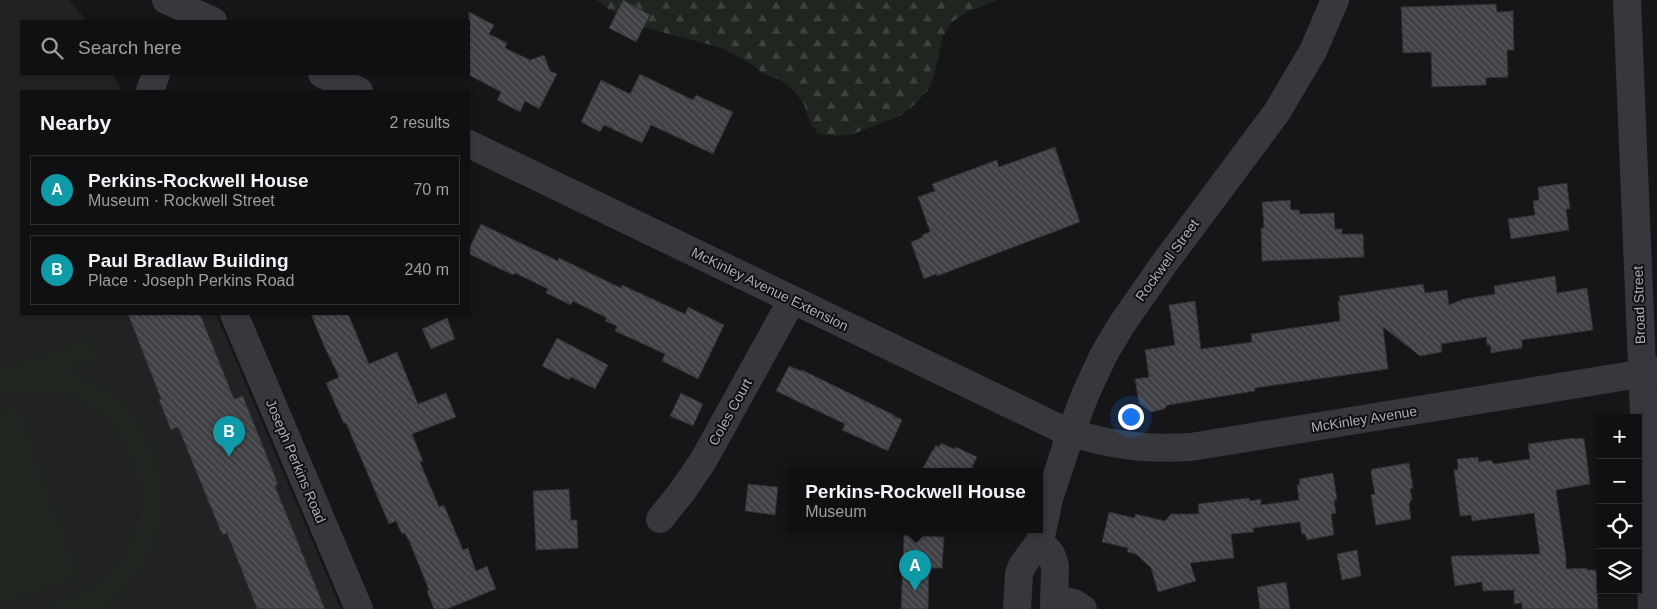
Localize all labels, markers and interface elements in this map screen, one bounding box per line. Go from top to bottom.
search box [20,20,470,75]
icon: search [38,34,66,62]
text: Search here [78,37,182,58]
text: Nearby [40,111,111,134]
text: 2 results [390,114,450,131]
text: Perkins-Rockwell House [88,170,309,191]
text: A [51,181,63,198]
text: 70 m [413,181,449,198]
text: Museum · Rockwell Street [88,192,275,209]
street label: Rockwell Street [1132,216,1202,304]
street label: McKinley Avenue Extension [689,244,851,334]
text: Paul Bradlaw Building [88,250,289,271]
text: B [51,261,63,278]
text: 240 m [405,261,449,278]
street label: Broad Street [1630,265,1648,345]
text: Place · Joseph Perkins Road [88,272,294,289]
street label: Coles Court [705,376,755,448]
street label: Joseph Perkins Road [263,397,329,525]
street label: McKinley Avenue [1310,403,1418,435]
your location [1118,404,1144,430]
map controls [1597,414,1642,594]
button: + [1597,414,1642,459]
pin: B [213,416,245,457]
button: − [1597,459,1642,504]
popup [788,468,1043,533]
text: Perkins-Rockwell House [805,481,1026,502]
text: Museum [805,503,867,520]
button: locate [1597,504,1642,549]
button: layers [1597,549,1642,594]
pin: A [899,550,931,591]

